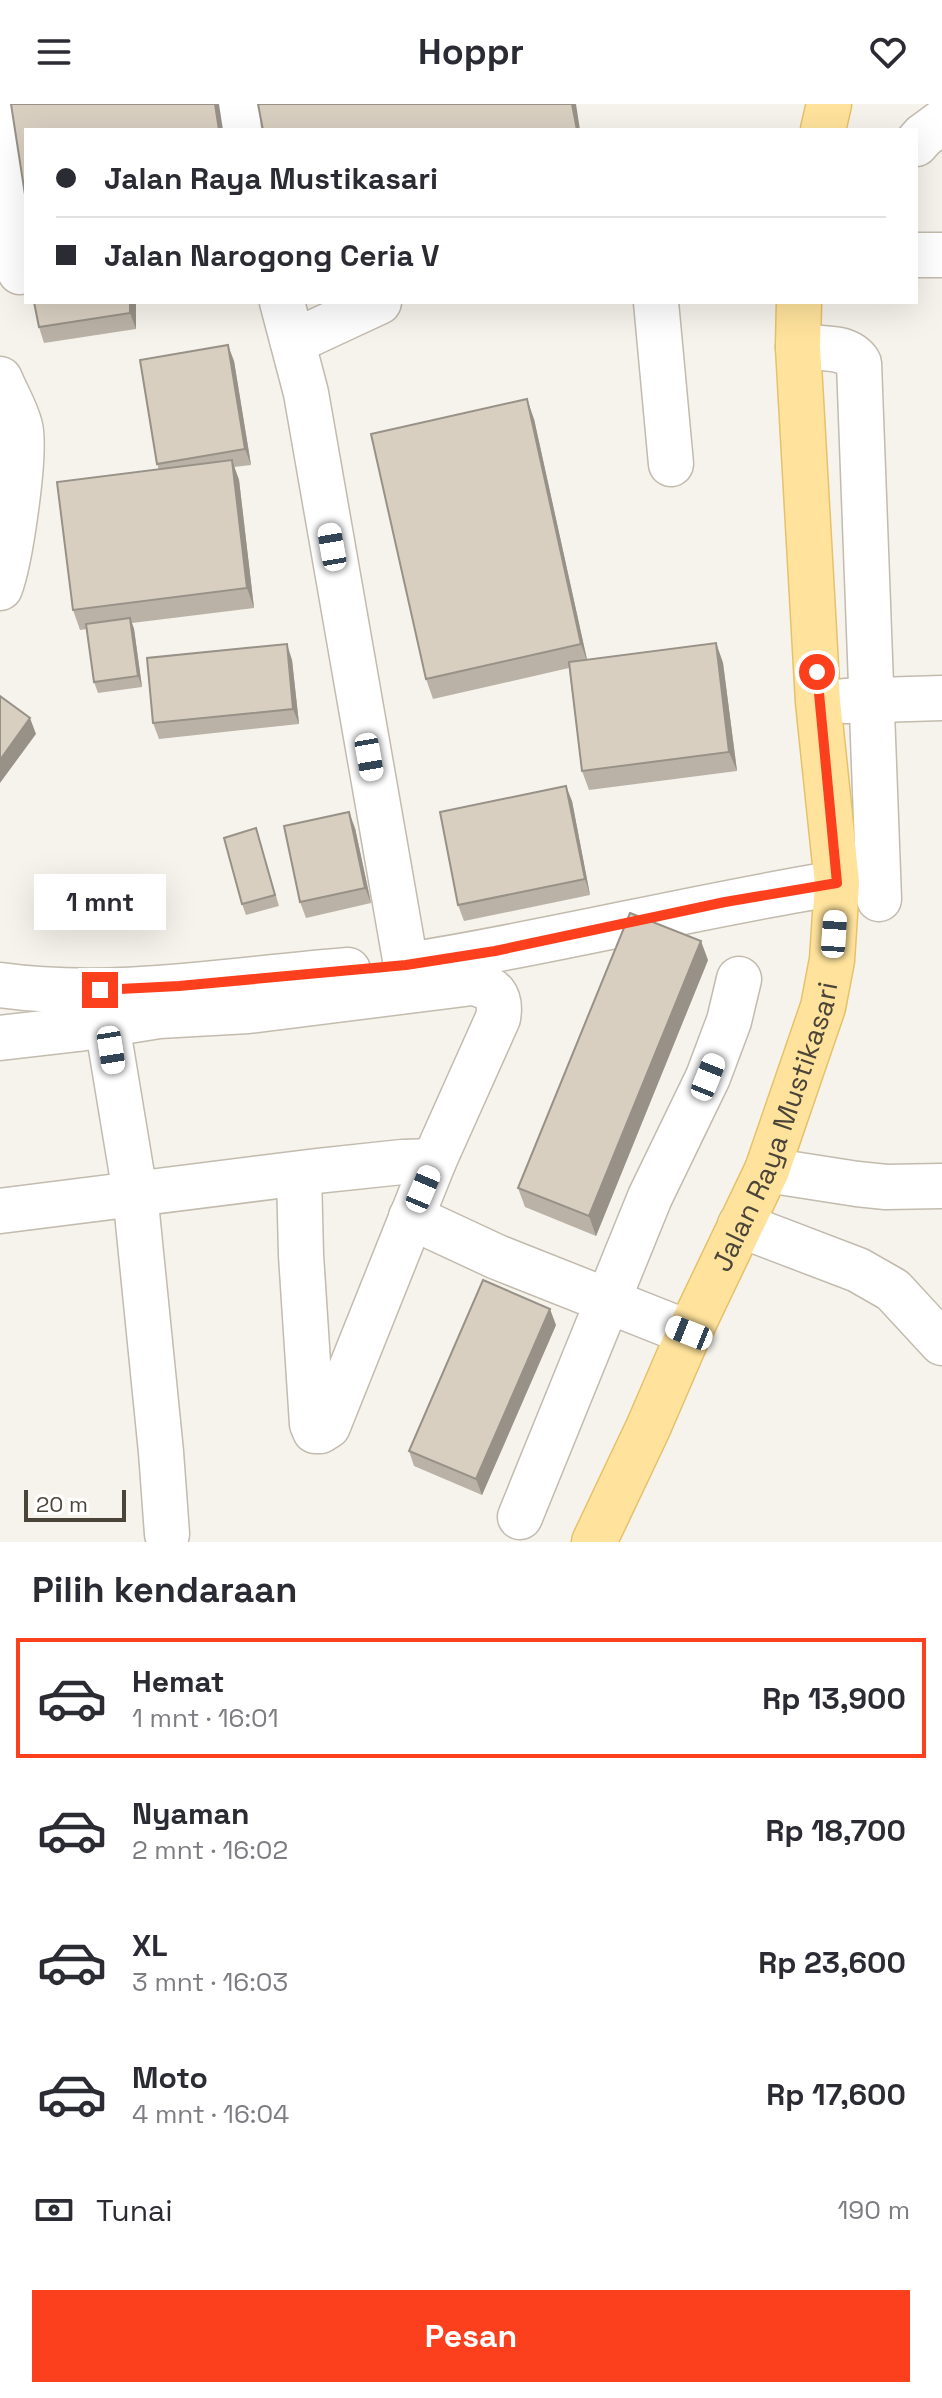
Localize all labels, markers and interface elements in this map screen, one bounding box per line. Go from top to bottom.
text: Hoppr [418,29,524,75]
icon: menu [32,30,76,74]
icon: heart [866,30,910,74]
text: Jalan Raya Mustikasari [104,159,438,198]
text: Jalan Narogong Ceria V [104,236,440,275]
car [316,521,348,573]
route start [799,654,835,690]
car [353,731,385,783]
callout: 1 mnt [34,874,166,930]
text: 1 mnt [66,885,134,919]
car [820,909,848,959]
route end [82,972,118,1008]
street label: Jalan Raya Mustikasari [703,979,845,1277]
car [95,1024,127,1076]
car [688,1050,728,1104]
car [403,1162,443,1216]
car [662,1313,716,1353]
scale bar [24,1486,126,1522]
text: 20 m [36,1490,88,1518]
text: Pilih kendaraan [32,1567,297,1613]
icon: car [36,1662,108,1734]
text: Hemat [132,1662,225,1701]
text: Rp 13,900 [762,1679,906,1718]
text: 1 mnt · 16:01 [132,1701,279,1735]
icon: car [36,1794,108,1866]
text: Nyaman [132,1794,249,1833]
text: Rp 18,700 [766,1811,906,1850]
text: 2 mnt · 16:02 [132,1833,288,1867]
icon: car [36,1926,108,1998]
text: XL [132,1926,168,1965]
text: Rp 23,600 [758,1943,906,1982]
text: 3 mnt · 16:03 [132,1965,288,1999]
icon: car [36,2058,108,2130]
text: Moto [132,2058,208,2097]
text: Rp 17,600 [766,2075,906,2114]
text: 4 mnt · 16:04 [132,2097,289,2131]
icon: cash [32,2188,76,2232]
text: Tunai [96,2191,173,2230]
text: 190 m [838,2193,910,2227]
button: Pesan [32,2290,910,2382]

